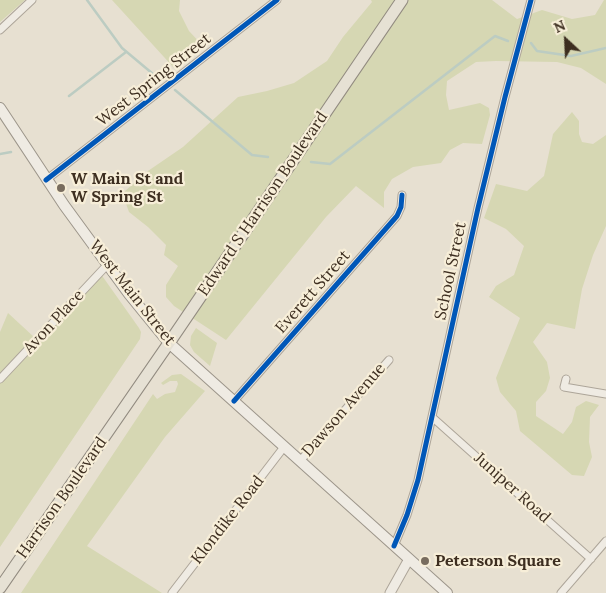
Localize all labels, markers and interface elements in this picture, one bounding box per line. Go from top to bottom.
north arrow [541,15,591,65]
text: N [551,16,568,37]
street label: West Spring Street [93,29,215,131]
street label: Edward S Harrison Boulevard [194,108,332,300]
place label: W Main St and W Spring St [71,169,183,207]
marker: W Main St and W Spring St [55,182,67,194]
street label: School Street [431,220,471,322]
street label: West Main Street [85,236,179,350]
street label: Everett Street [272,246,354,338]
street label: Avon Place [20,286,88,358]
street label: Dawson Avenue [298,359,390,461]
street label: Harrison Boulevard [13,434,111,562]
street label: Juniper Road [470,449,554,527]
street label: Klondike Road [188,472,268,568]
place label: Peterson Square [435,551,561,571]
marker: Peterson Square [419,555,431,567]

